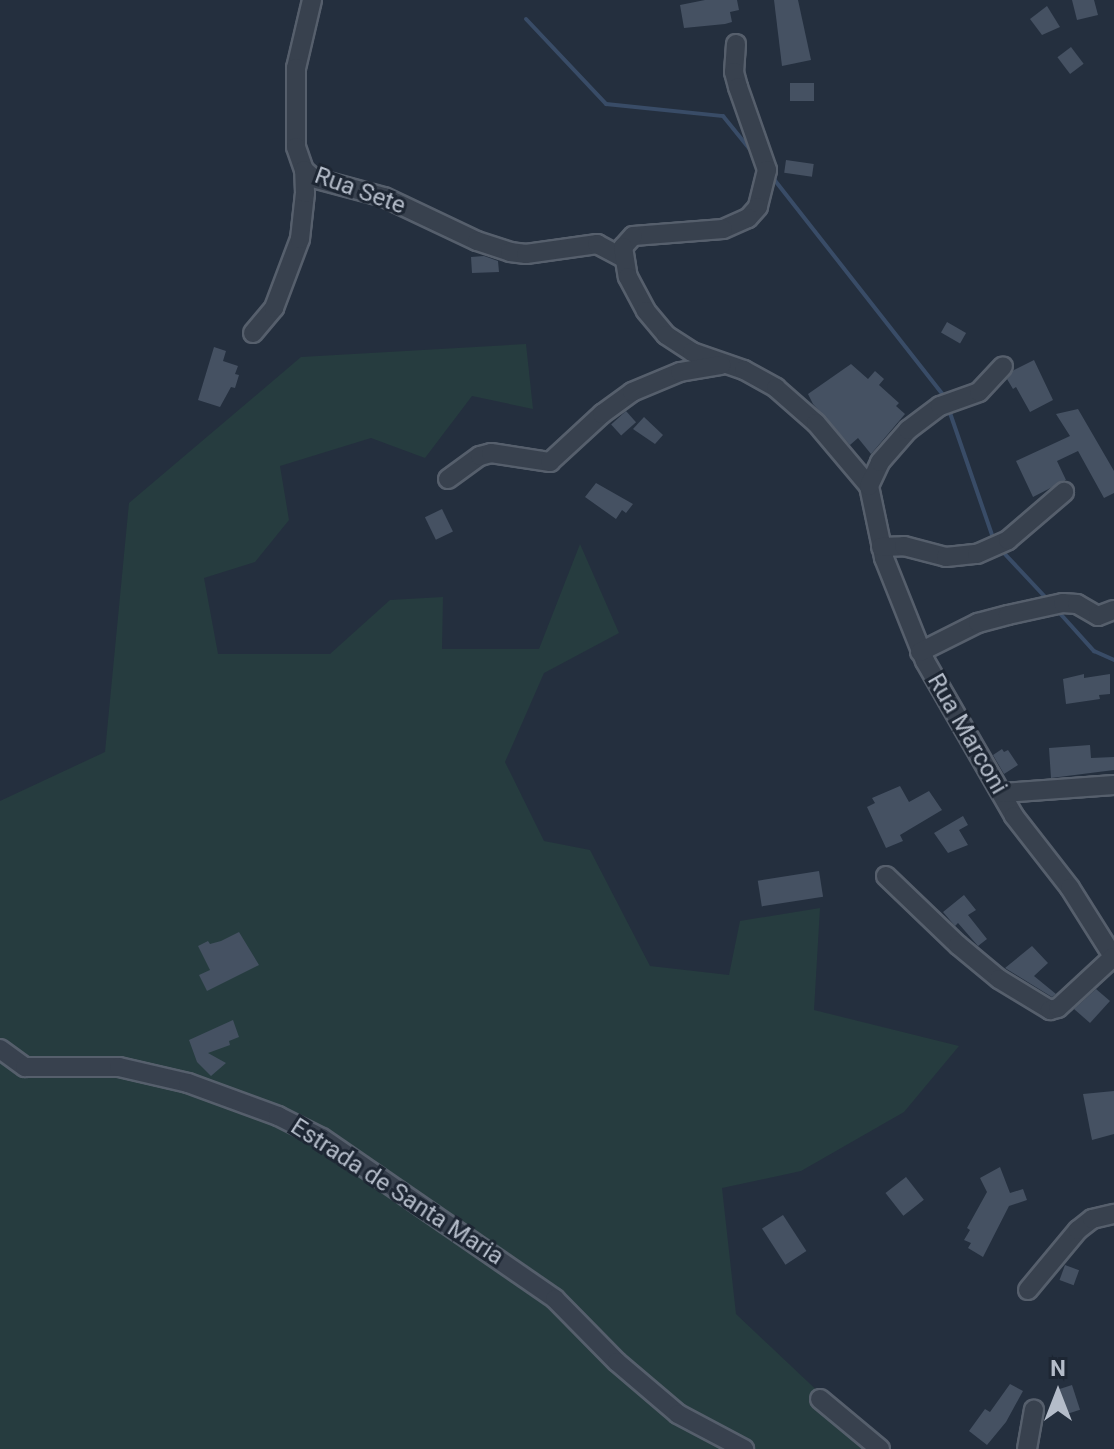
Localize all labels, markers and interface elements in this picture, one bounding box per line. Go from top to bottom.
street label: Rua Sete [311,161,409,221]
street label: Rua Marconi [921,669,1013,799]
street label: Estrada de Santa Maria [285,1112,509,1272]
north arrow [1018,1353,1098,1433]
text: N [1050,1356,1066,1381]

